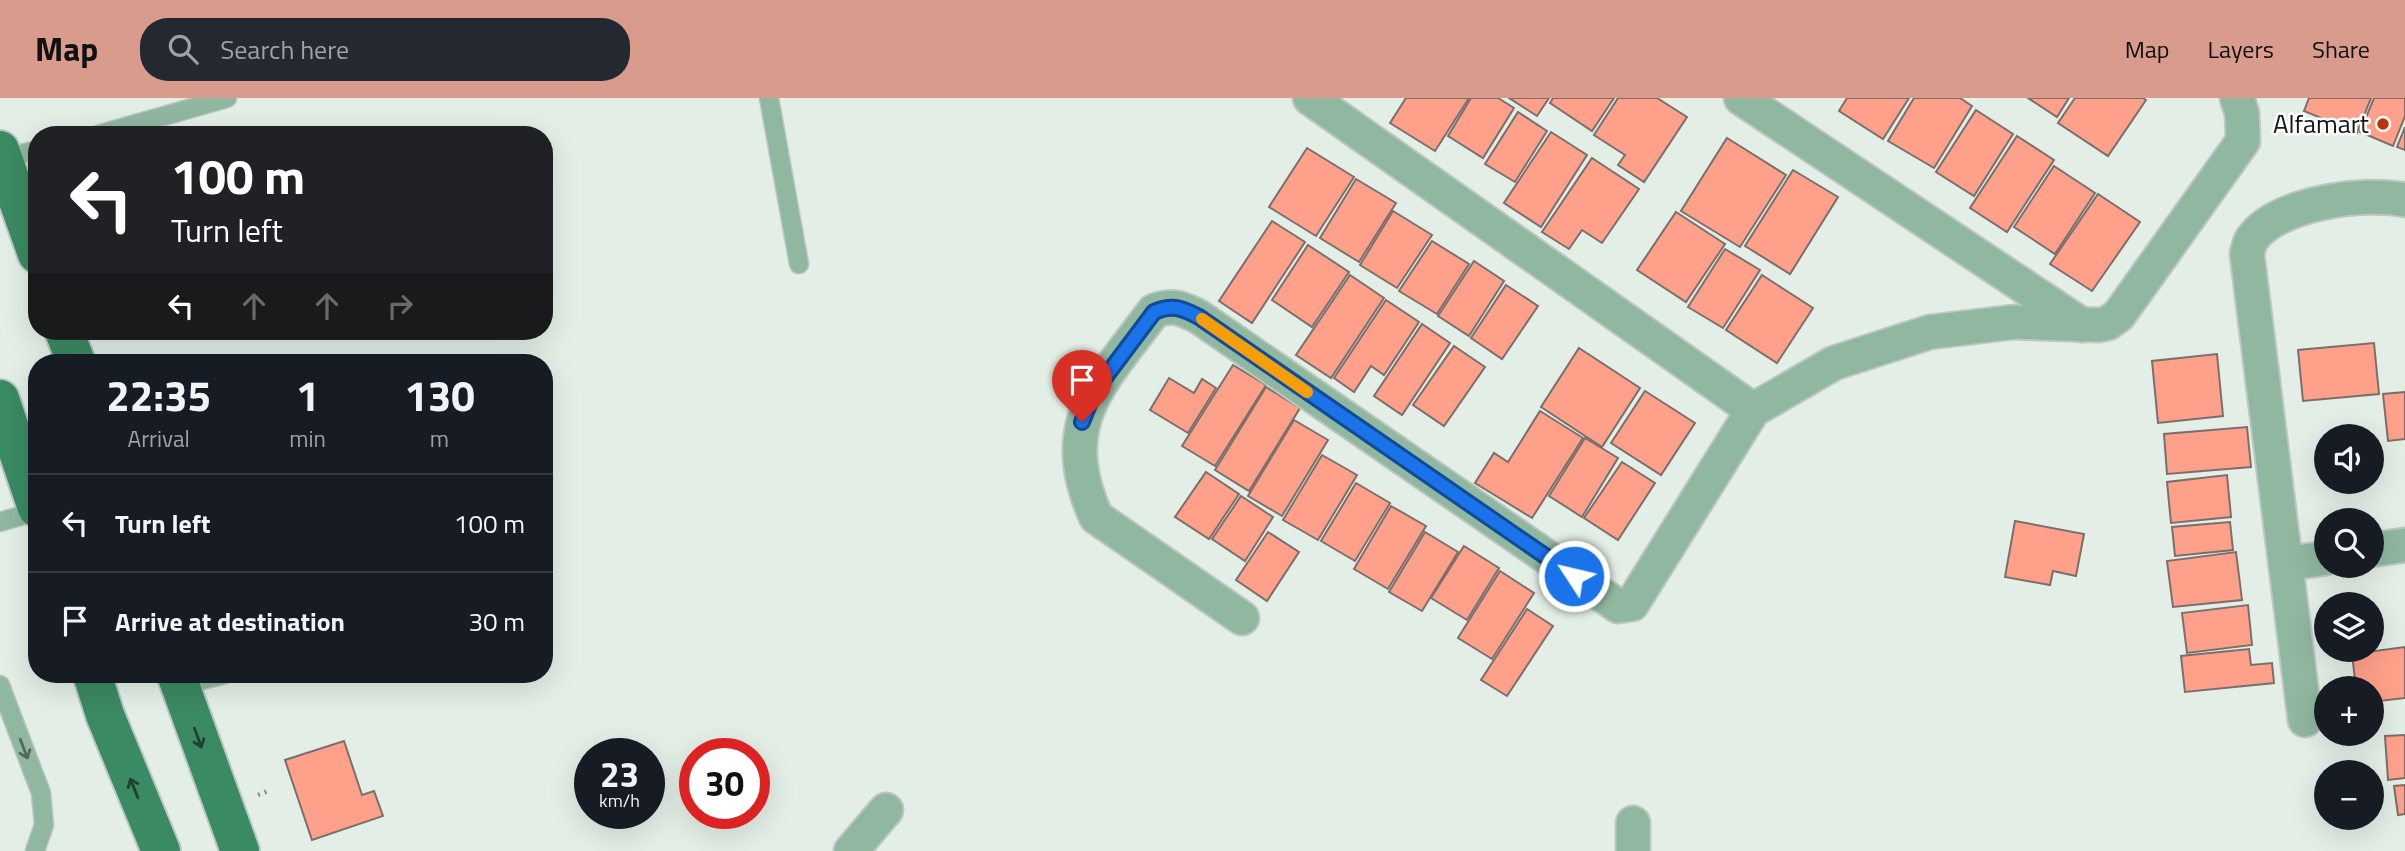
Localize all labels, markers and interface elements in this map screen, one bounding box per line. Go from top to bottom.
search box [140,18,630,81]
text: Map [35,24,98,74]
icon: search [164,30,202,68]
text: Search here [220,30,349,69]
text: Map [2125,31,2170,67]
text: Layers [2208,31,2274,67]
text: Share [2312,31,2370,67]
place label: Alfamart [2273,104,2369,143]
marker: Alfamart [2375,116,2391,132]
text: 100 m [171,138,305,213]
icon: left [56,154,147,245]
text: Turn left [171,206,283,254]
icon: left [162,287,200,325]
icon: ahead [235,287,273,325]
icon: ahead [308,287,346,325]
icon: right [381,287,419,325]
pin [1052,350,1112,422]
icon: arrive [1063,361,1101,399]
text: 22:35 [106,363,211,427]
text: 1 [296,363,319,427]
text: 130 [404,363,475,427]
text: Arrival [127,421,190,456]
text: min [289,421,326,456]
text: m [430,421,449,456]
map controls [2314,424,2384,830]
button: sound [2314,424,2384,494]
icon: left [56,504,94,542]
text: Turn left [115,504,210,543]
text: 100 m [454,504,525,543]
button: search [2314,508,2384,578]
position arrow [1537,539,1611,613]
button: layers [2314,592,2384,662]
icon: arrive [56,602,94,640]
text: Arrive at destination [115,602,345,641]
text: 30 m [468,602,525,641]
button: + [2314,676,2384,746]
one-way arrow [193,727,205,749]
one-way arrow [19,737,31,759]
speed limit sign: 30 [679,738,770,829]
text: 23 [600,747,639,801]
button: − [2314,760,2384,830]
one-way arrow [127,778,140,800]
text: km/h [599,787,640,814]

